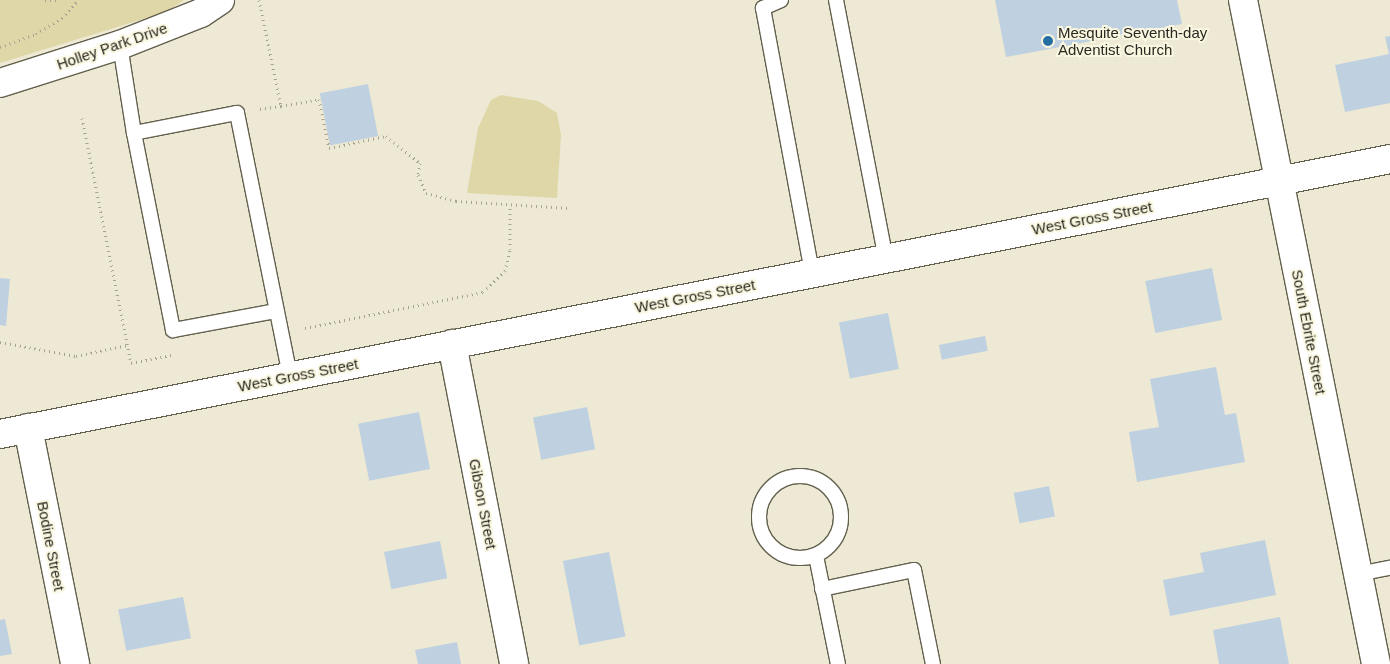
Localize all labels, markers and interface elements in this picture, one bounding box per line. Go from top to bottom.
street label: Holley Park Drive [54,19,170,73]
place label: Mesquite Seventh-day Adventist Church [1058,23,1207,58]
marker: Mesquite Seventh-day Adventist Church [1042,35,1054,47]
street label: West Gross Street [1030,198,1154,238]
street label: South Ebrite Street [1288,268,1330,396]
street label: West Gross Street [633,276,757,316]
street label: West Gross Street [236,355,360,395]
street label: Gibson Street [465,457,501,551]
street label: Bodine Street [33,500,69,592]

